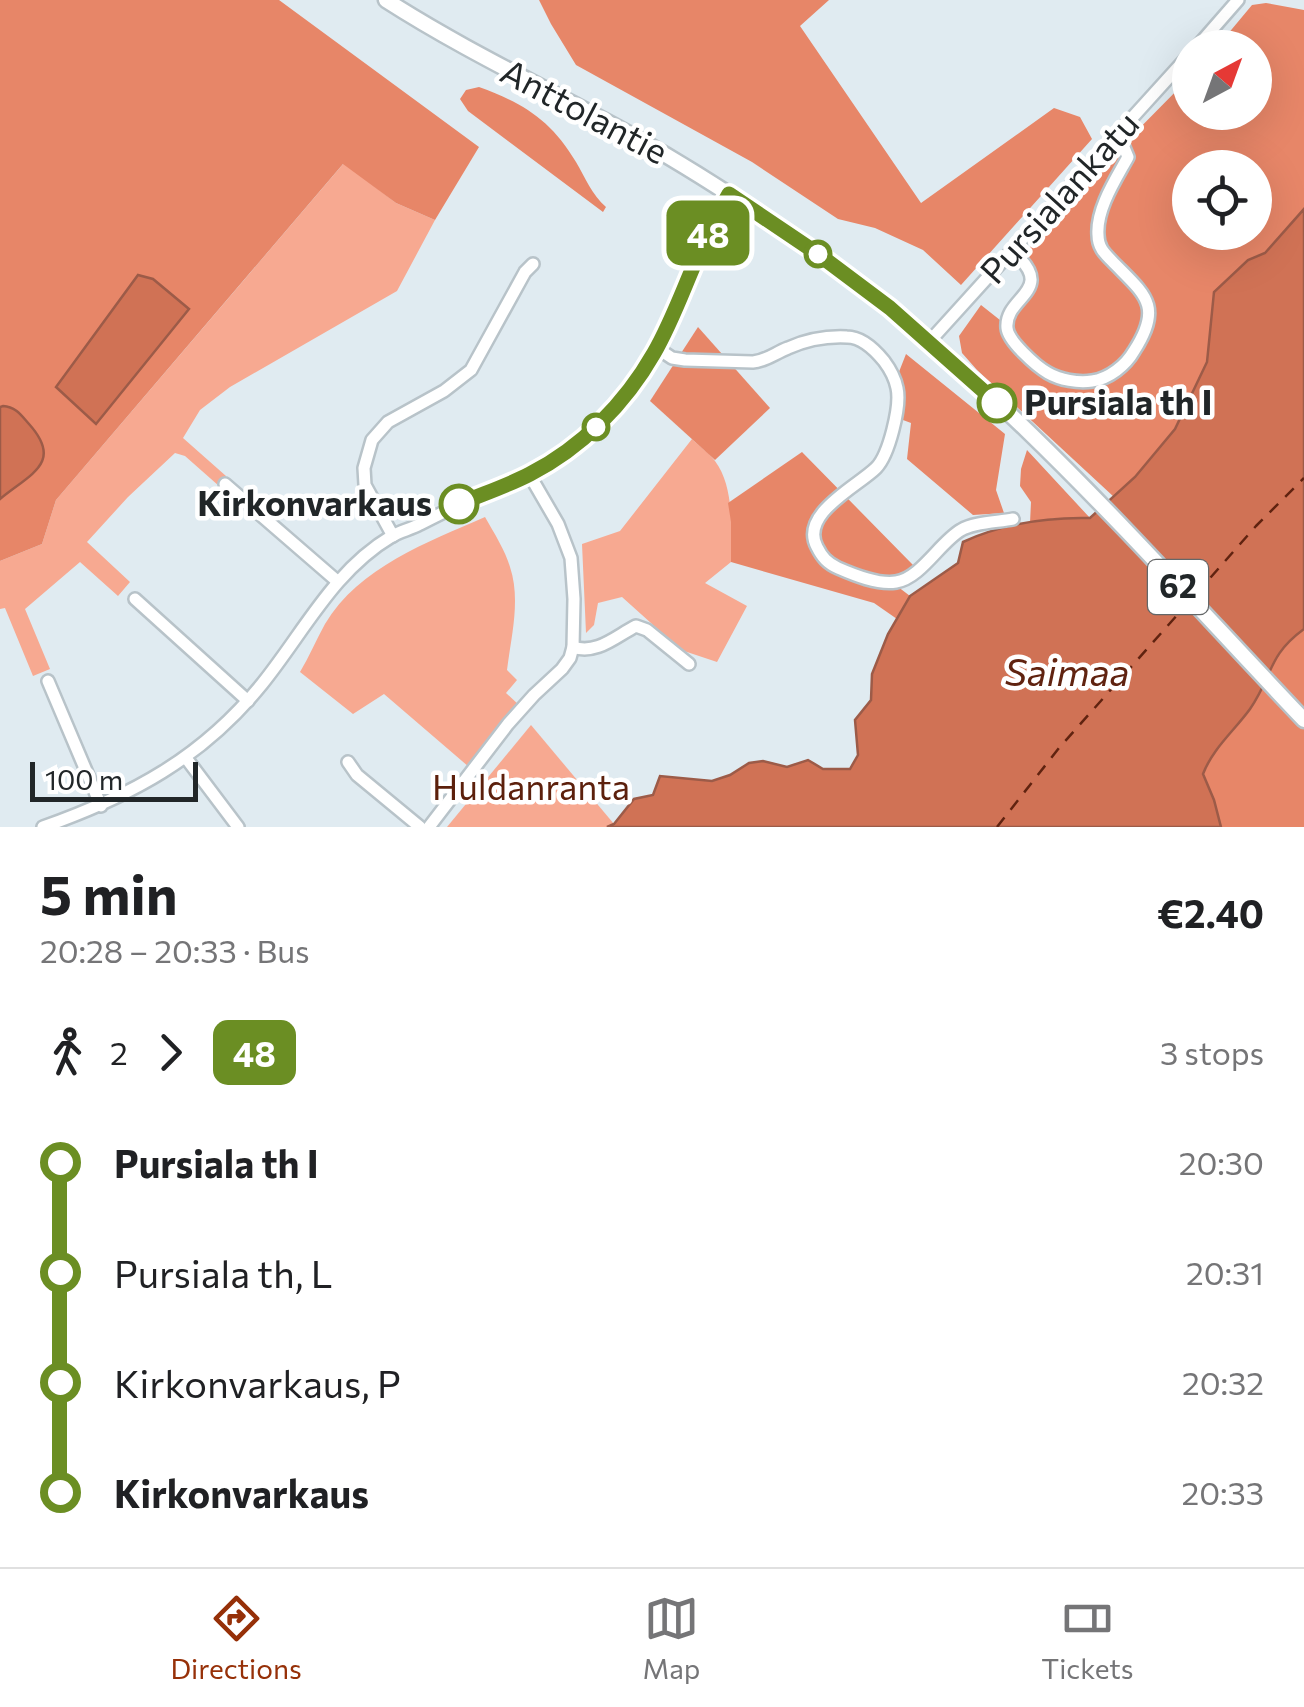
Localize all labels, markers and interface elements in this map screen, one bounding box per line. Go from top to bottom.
north arrow [1172,30,1272,130]
map controls [1172,30,1272,250]
street label: Anttolantie [494,48,676,172]
street label: Pursialankatu [970,101,1147,291]
button: locate [1172,150,1272,250]
line badge: 48 [663,200,753,266]
text: 48 [686,212,730,255]
unlabelled marker [805,241,831,267]
place label: Pursiala th I [1024,379,1213,422]
marker: Pursiala th I [978,384,1016,422]
unlabelled marker [583,414,609,440]
place label: Kirkonvarkaus [197,480,432,523]
marker: Kirkonvarkaus [440,485,478,523]
road number: 62 [1148,560,1208,614]
water label: Saimaa [1005,647,1129,694]
scale bar [30,757,198,801]
text: 100 m [45,762,123,796]
park label: Huldanranta [432,764,630,807]
text: 5 min [40,859,178,926]
text: €2.40 [1157,889,1264,936]
text: 20:28 – 20:33 · Bus [40,930,310,970]
icon: walk [40,1025,95,1080]
icon: forward [143,1025,198,1080]
text: 48 [233,1031,276,1074]
text: 2 [110,1032,128,1072]
text: 3 stops [1160,1032,1264,1072]
text: Pursiala th I [114,1139,319,1186]
text: 20:30 [1179,1142,1264,1182]
text: Pursiala th, L [114,1249,332,1296]
text: 20:31 [1186,1252,1264,1292]
text: Kirkonvarkaus, P [114,1359,401,1406]
text: 20:32 [1182,1362,1264,1402]
text: Kirkonvarkaus [114,1469,369,1516]
text: 20:33 [1181,1472,1264,1512]
tab: Directions [170,1591,302,1685]
tab: Map [643,1591,700,1685]
tab: Tickets [1041,1591,1134,1685]

